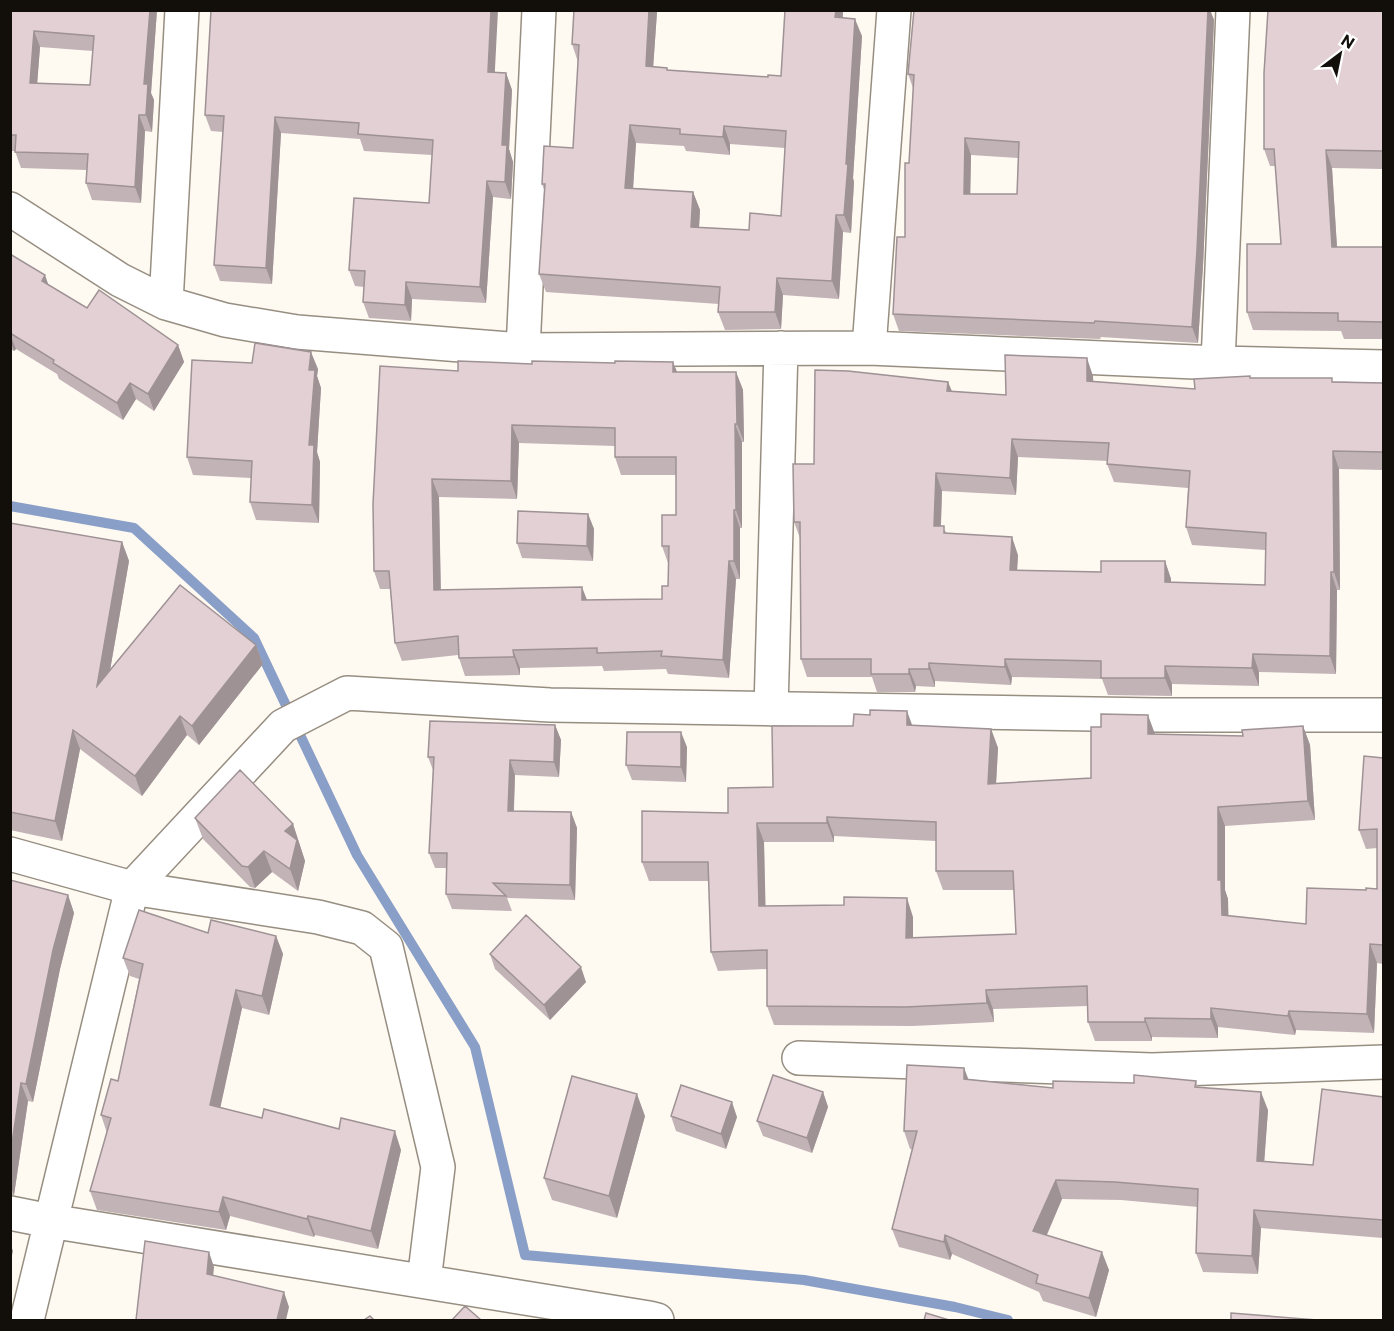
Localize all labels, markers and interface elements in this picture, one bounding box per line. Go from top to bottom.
north arrow [1310,24,1370,84]
text: N [1338,30,1358,52]

